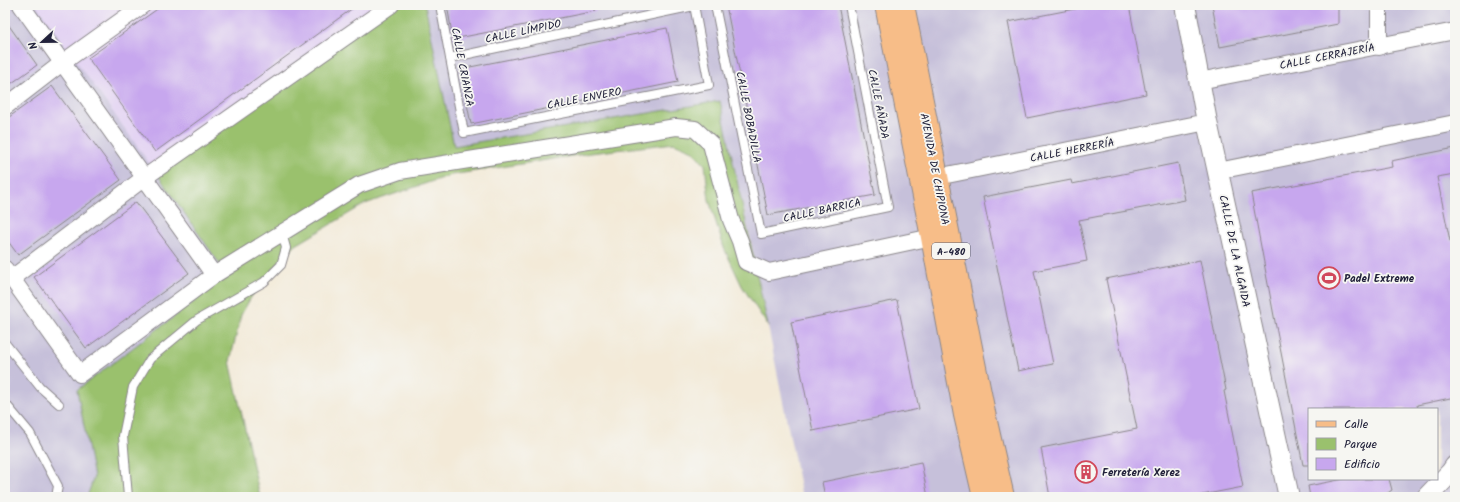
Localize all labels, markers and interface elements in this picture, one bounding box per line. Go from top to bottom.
street label: CALLE LÍMPIDO [483,15,563,49]
north arrow [22,22,62,62]
street label: CALLE CRIANZA [446,26,479,109]
text: N [24,39,43,52]
street label: CALLE CERRAJERÍA [1278,39,1377,75]
street label: CALLE AÑADA [862,68,894,141]
street label: CALLE BOBADILLA [730,70,766,165]
street label: CALLE ENVERO [545,83,623,115]
street label: AVENIDA DE CHIPIONA [914,112,954,227]
street label: CALLE HERRERÍA [1028,134,1116,168]
street label: CALLE DE LA ALGAIDA [1213,193,1255,309]
street label: CALLE BARRICA [782,194,863,228]
road number: A-480 [932,243,970,259]
sports icon: Padel Extreme [1316,265,1342,291]
place label: Padel Extreme [1344,270,1415,288]
legend [1308,408,1438,480]
text: Calle [1344,415,1369,434]
text: Parque [1344,435,1378,454]
text: Edificio [1344,455,1380,474]
building icon: Ferretería Xerez [1073,459,1099,485]
place label: Ferretería Xerez [1102,464,1180,482]

